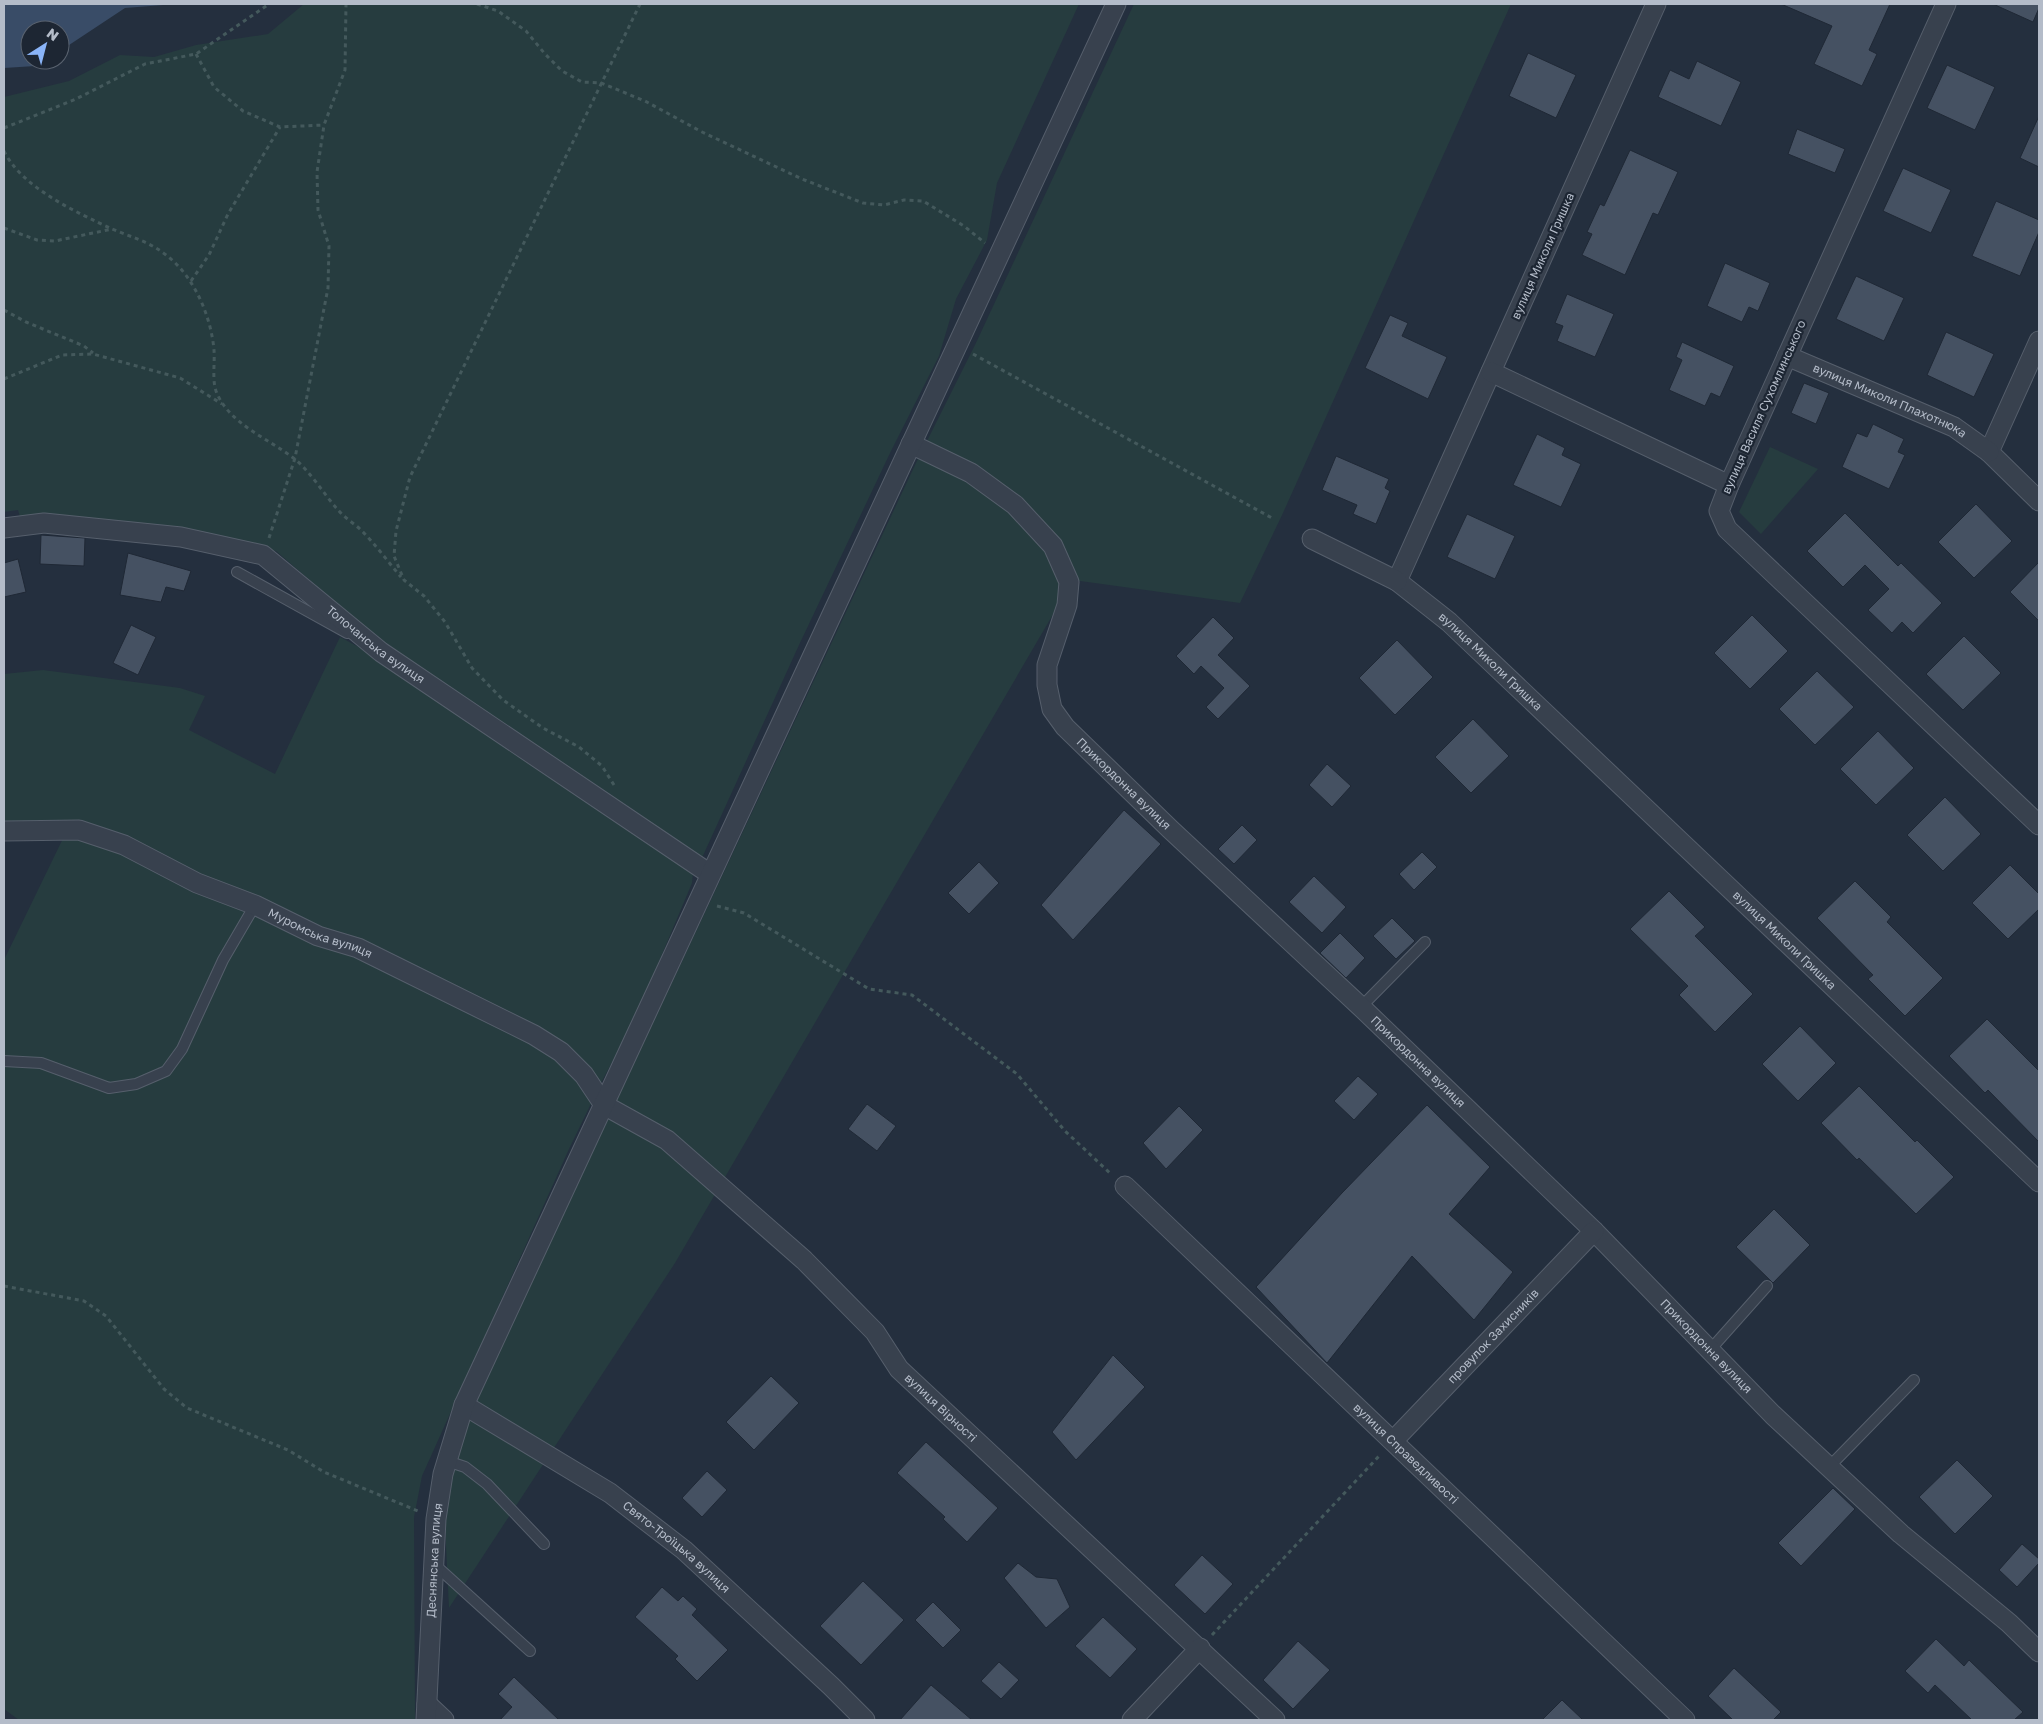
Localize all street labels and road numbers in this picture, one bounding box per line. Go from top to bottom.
street label: вулиця Миколи Гришка [1508,190,1577,321]
street label: вулиця Василя Сухомлинського [1718,318,1809,496]
street label: вулиця Миколи Плахотнюка [1811,360,1970,441]
street label: Толочанська вулиця [324,602,428,686]
street label: вулиця Миколи Гришка [1436,609,1546,714]
street label: Прикордонна вулиця [1074,734,1174,833]
street label: вулиця Миколи Гришка [1730,887,1840,993]
street label: Муромська вулиця [266,905,375,961]
street label: Прикордонна вулиця [1368,1013,1469,1110]
street label: провулок Захисників [1444,1285,1542,1386]
street label: Прикордонна вулиця [1657,1296,1756,1396]
street label: вулиця Вірності [902,1370,980,1445]
street label: вулиця Справедливості [1350,1400,1462,1507]
street label: Свято-Троїцька вулиця [620,1498,733,1596]
street label: Деснянська вулиця [423,1502,445,1618]

